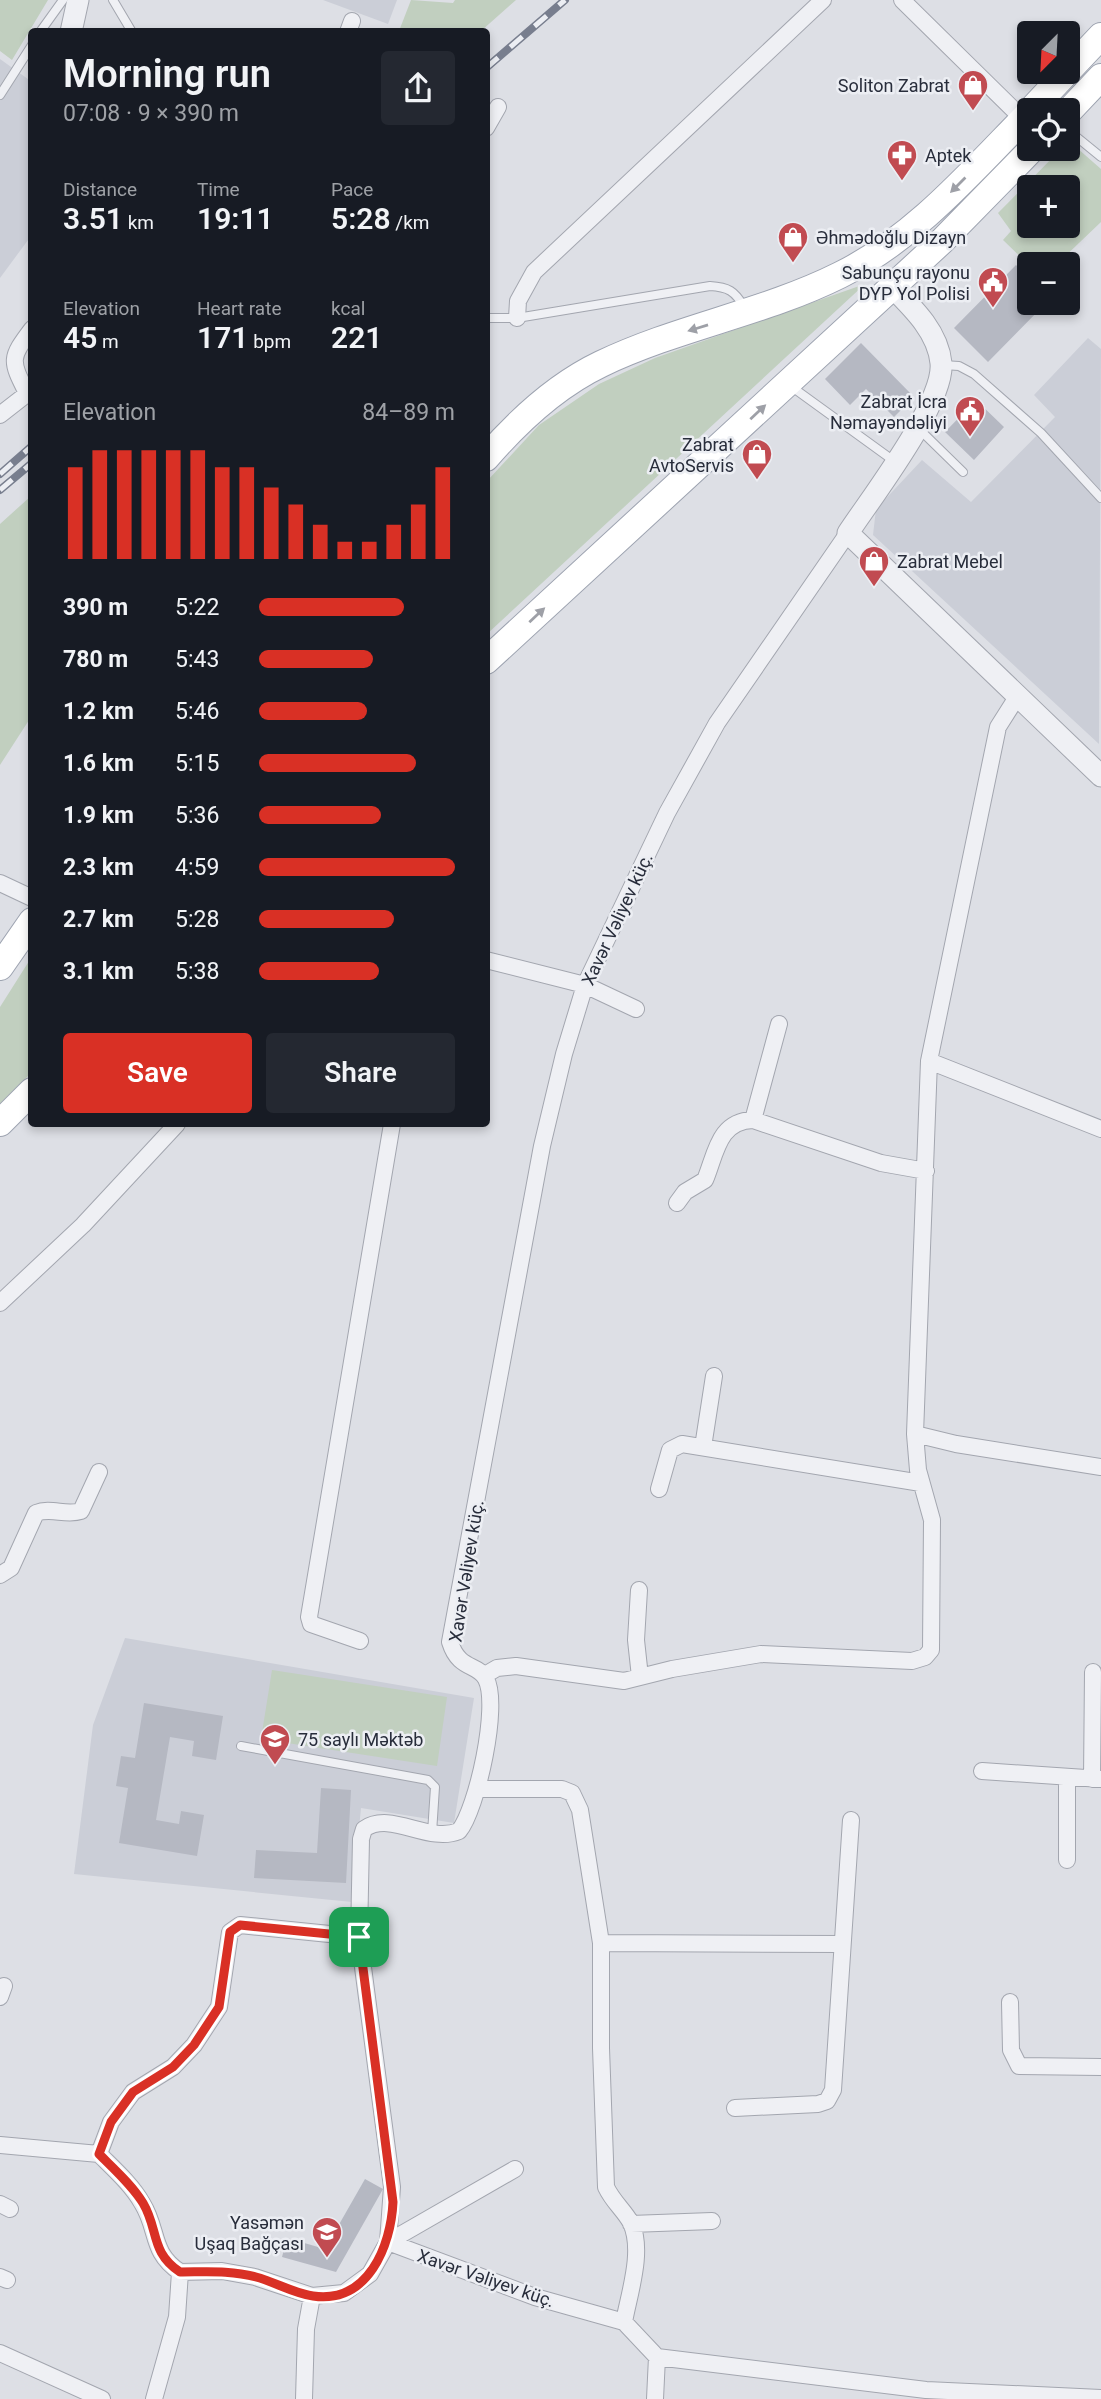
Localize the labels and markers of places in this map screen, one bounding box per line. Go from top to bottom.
shop icon: Soliton Zabrat [956,68,990,112]
place label: Soliton Zabrat [838,75,950,96]
pharmacy icon: Aptek [885,138,919,182]
place label: Aptek [925,145,972,166]
shop icon: Əhmədoğlu Dizayn [776,220,810,264]
place label: Əhmədoğlu Dizayn [816,227,966,248]
place label: Sabunçu rayonu DYP Yol Polisi [842,262,970,304]
public building icon: Sabunçu rayonu DYP Yol Polisi [976,265,1010,309]
place label: Zabrat İcra Nəmayəndəliyi [830,391,947,433]
public building icon: Zabrat İcra Nəmayəndəliyi [953,394,987,438]
place label: Zabrat AvtoServis [649,434,734,476]
shop icon: Zabrat AvtoServis [740,437,774,481]
shop icon: Zabrat Mebel [857,544,891,588]
place label: Zabrat Mebel [897,551,1003,572]
school or university icon: 75 saylı Məktəb [258,1722,292,1766]
place label: 75 saylı Məktəb [298,1729,423,1750]
pin [329,1907,389,1967]
place label: Yasəmən Uşaq Bağçası [194,2212,304,2254]
school or university icon: Yasəmən Uşaq Bağçası [310,2215,344,2259]

